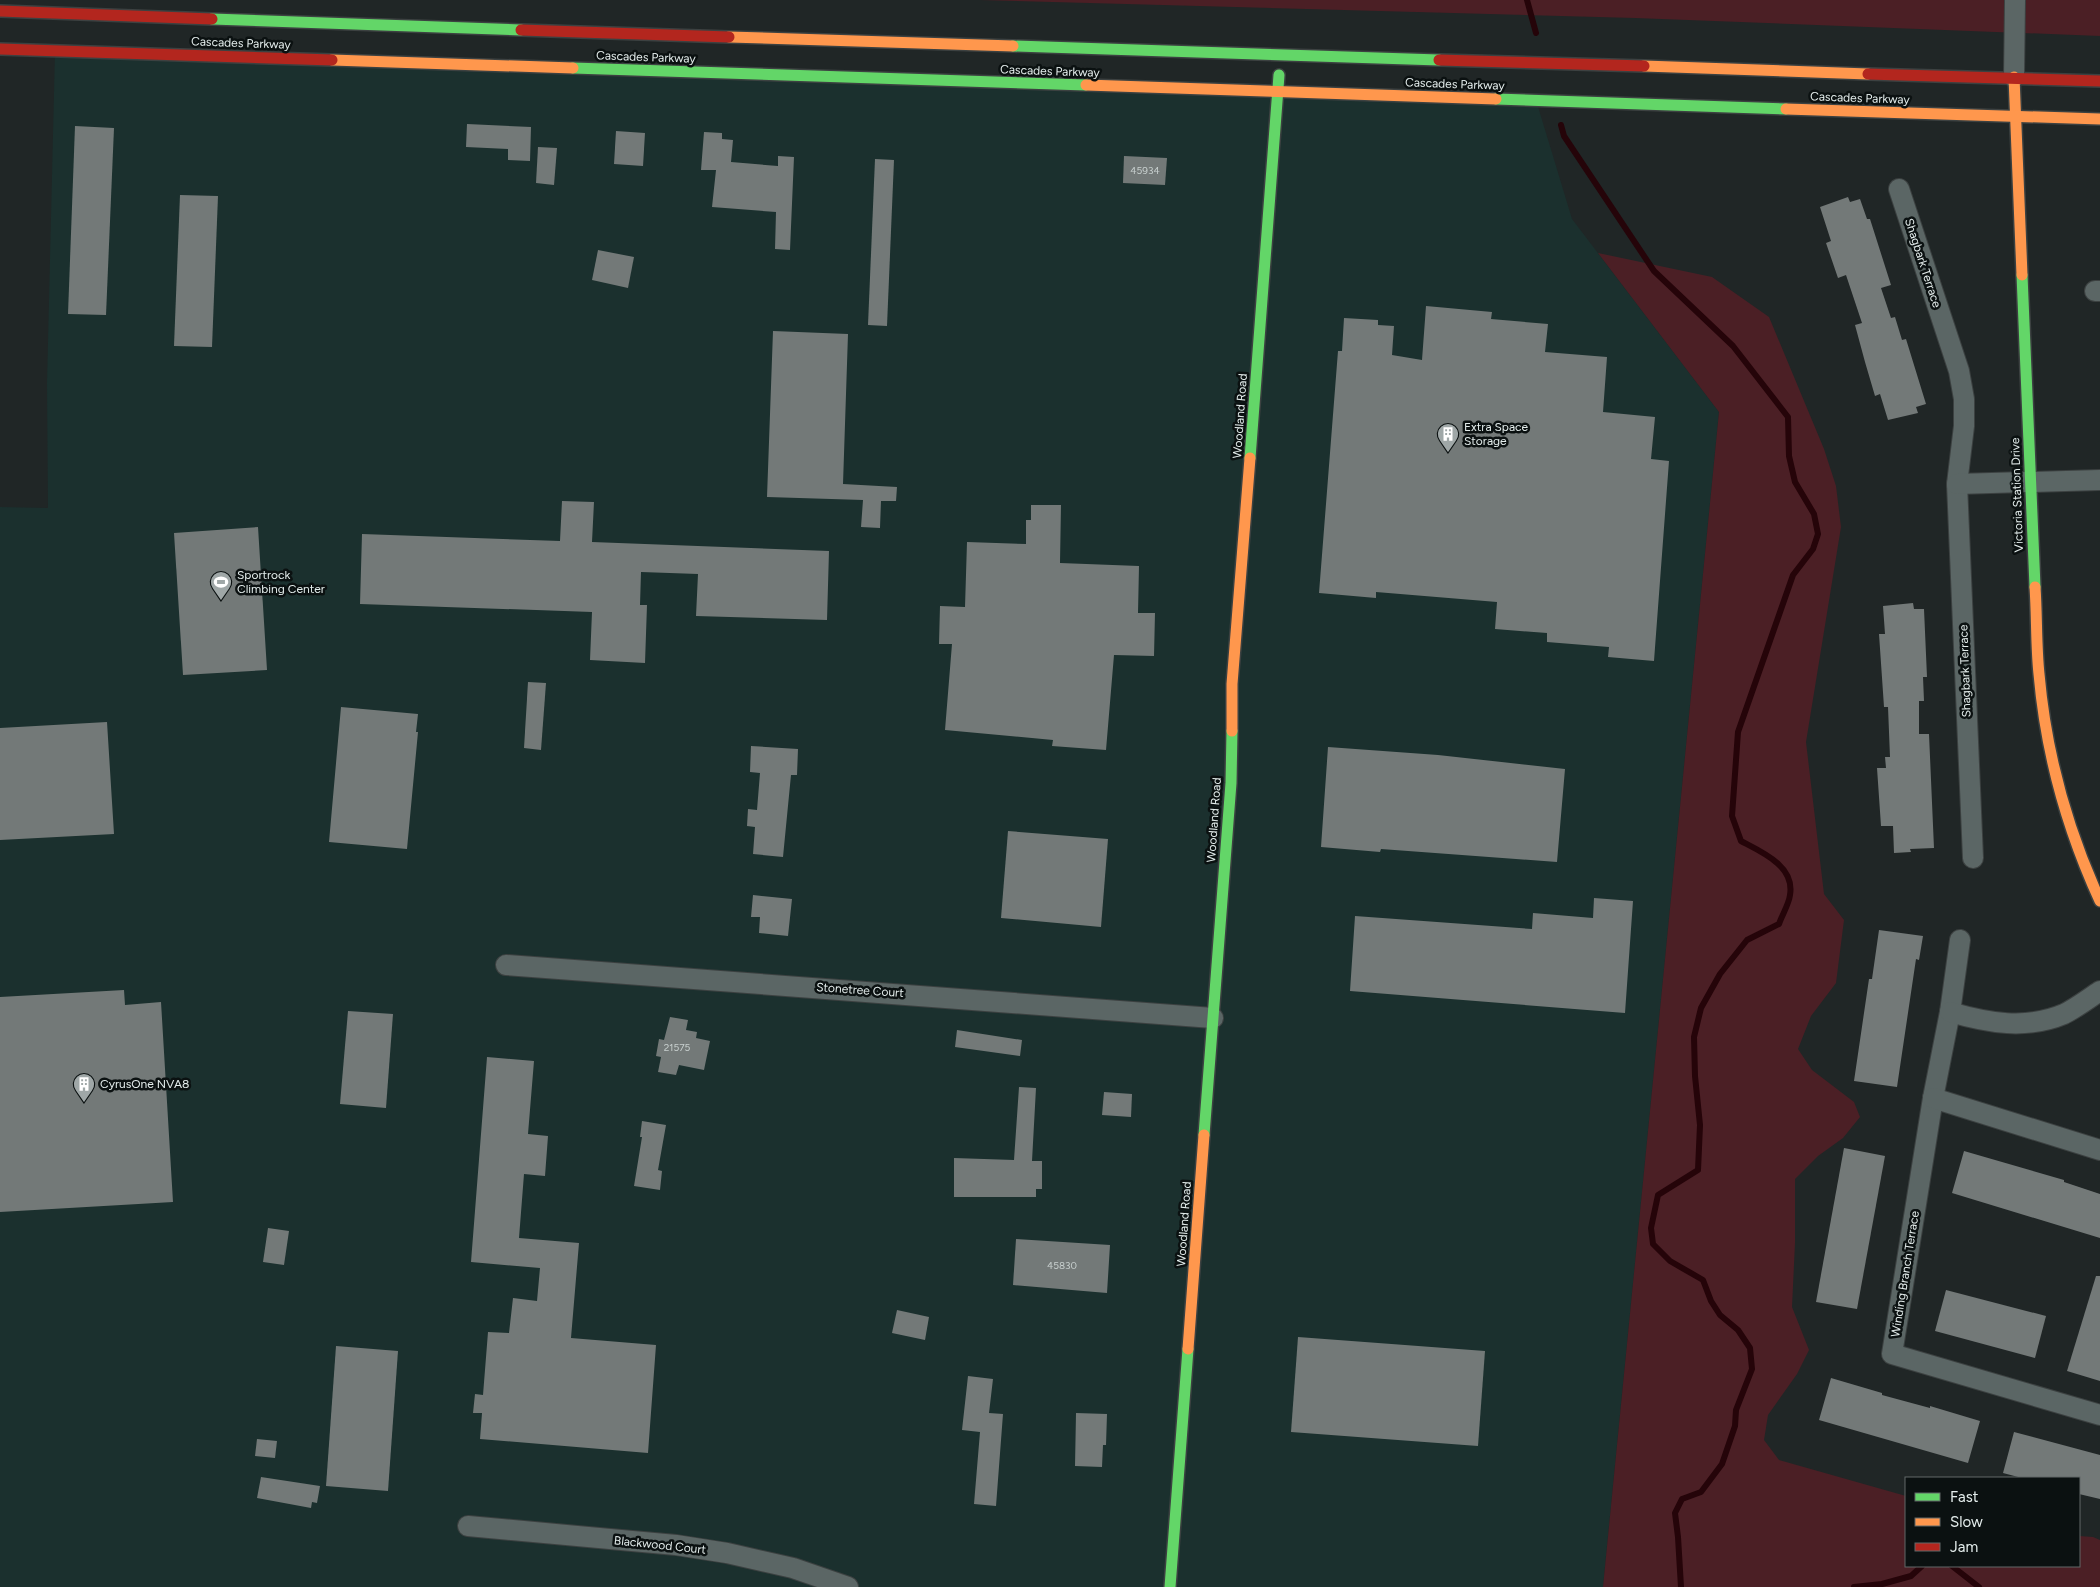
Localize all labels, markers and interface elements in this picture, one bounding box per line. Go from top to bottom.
street label: Cascades Parkway [191,34,292,52]
street label: Cascades Parkway [596,48,697,66]
street label: Cascades Parkway [1000,62,1101,80]
street label: Cascades Parkway [1405,75,1506,93]
street label: Cascades Parkway [1810,89,1911,107]
house number: 45934 [1130,164,1160,177]
street label: Shagbark Terrace [1902,217,1944,310]
street label: Woodland Road [1230,373,1250,459]
place label: Extra Space Storage [1464,420,1529,448]
building icon: Extra Space Storage [1436,422,1460,453]
street label: Victoria Station Drive [2008,437,2026,553]
place label: Sportrock Climbing Center [237,568,325,596]
sports icon: Sportrock Climbing Center [209,570,233,601]
street label: Shagbark Terrace [1956,624,1974,718]
street label: Woodland Road [1204,777,1224,863]
street label: Stonetree Court [816,980,905,1000]
house number: 21575 [664,1041,691,1054]
building icon: CyrusOne NVA8 [72,1072,96,1103]
place label: CyrusOne NVA8 [100,1077,189,1091]
street label: Woodland Road [1174,1181,1194,1267]
street label: Winding Branch Terrace [1888,1209,1922,1338]
house number: 45830 [1047,1259,1077,1272]
legend [1905,1477,2080,1567]
text: Fast [1950,1488,1979,1506]
text: Slow [1950,1513,1983,1531]
street label: Blackwood Court [613,1533,707,1557]
text: Jam [1950,1538,1978,1556]

